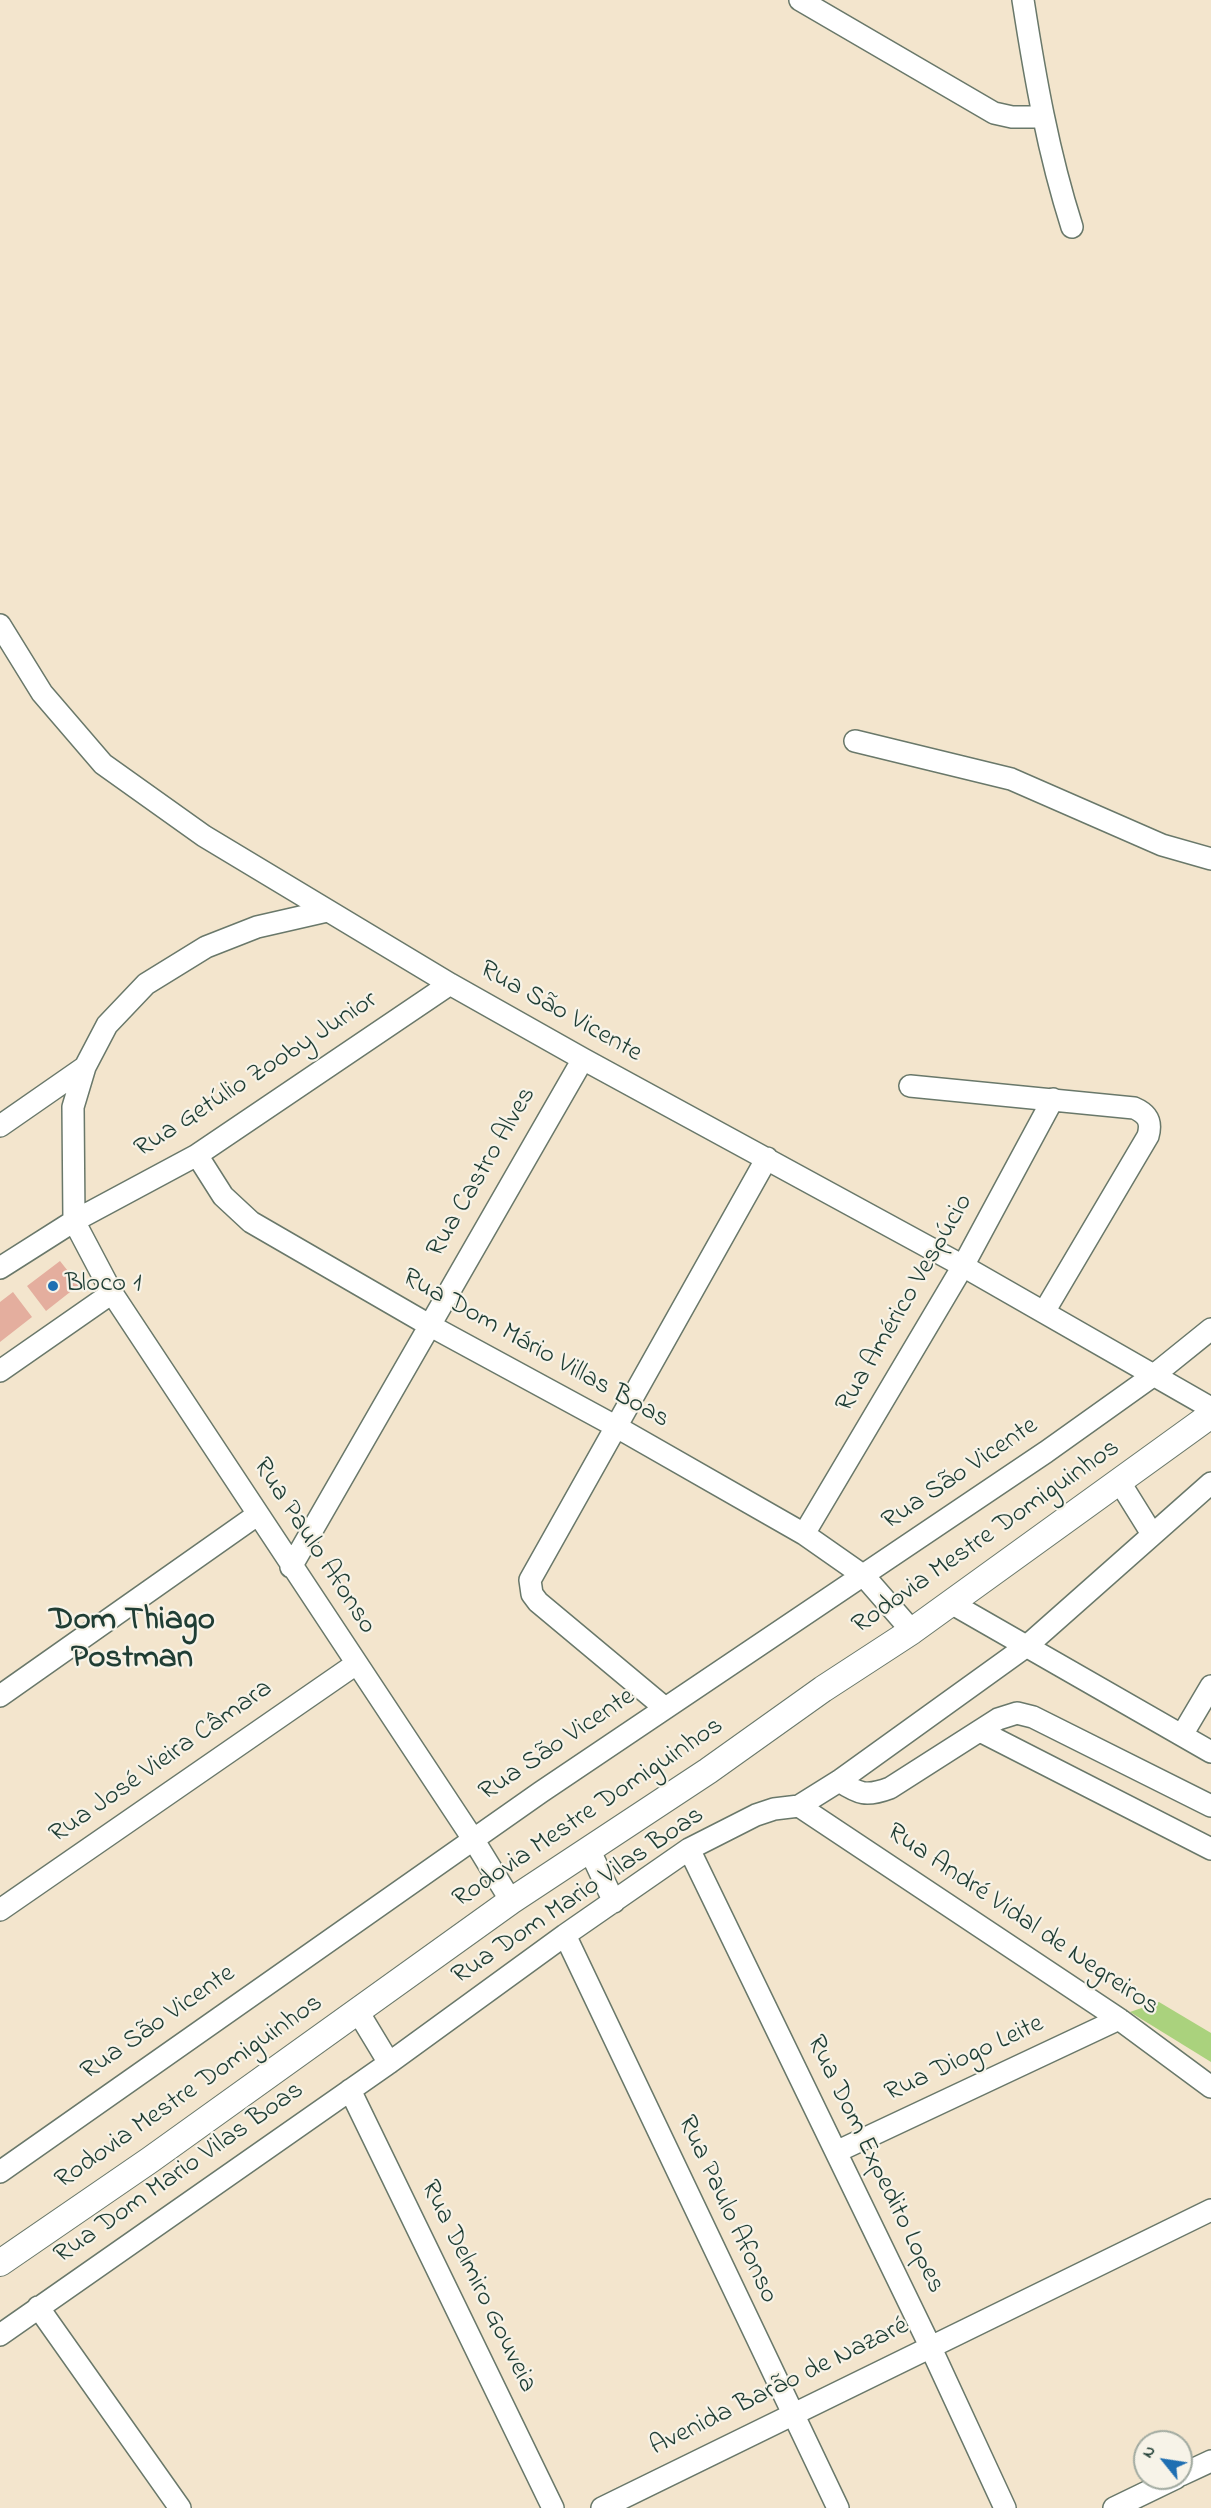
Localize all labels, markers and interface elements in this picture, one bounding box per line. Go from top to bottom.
street label: Rua São Vicente [473,955,647,1071]
street label: Rua Getúlio Zooby Junior [129,985,385,1167]
street label: Rua Castro Alves [421,1082,545,1264]
street label: Rua Américo Vespúcio [830,1189,982,1419]
street label: Rua Dom Mário Villas Boas [396,1263,674,1437]
place label: Bloco 1 [65,1270,141,1302]
marker: Bloco 1 [46,1279,60,1293]
street label: Rua São Vicente [877,1411,1045,1539]
street label: Rodovia Mestre Domiguinhos [847,1433,1127,1643]
street label: Rua Paulo Afonso [244,1453,382,1641]
district label: Dom Thiago Postman [49,1603,215,1681]
street label: Rua José Vieira Câmara [44,1674,280,1852]
street label: Rua São Vicente [474,1682,642,1810]
street label: Rodovia Mestre Domiguinhos [448,1711,730,1917]
street label: Rua Dom Mario Vilas Boas [447,1800,711,1994]
street label: Rua André Vidal de Negreiros [880,1818,1164,2024]
street label: Rua São Vicente [76,1959,242,2089]
street label: Rodovia Mestre Domiguinhos [50,1988,330,2198]
street label: Rua Diogo Leite [880,2009,1050,2111]
street label: Rua Dom Expedito Lopes [797,2031,951,2299]
street label: Rua Dom Mario Vilas Boas [49,2075,311,2273]
street label: Rua Paulo Afonso [668,2111,784,2309]
street label: Rua Delmiro Gouveia [412,2176,542,2398]
street label: Avenida Barão de Nazaré [646,2311,914,2465]
north arrow [1133,2430,1193,2490]
text: N [1136,2441,1162,2463]

